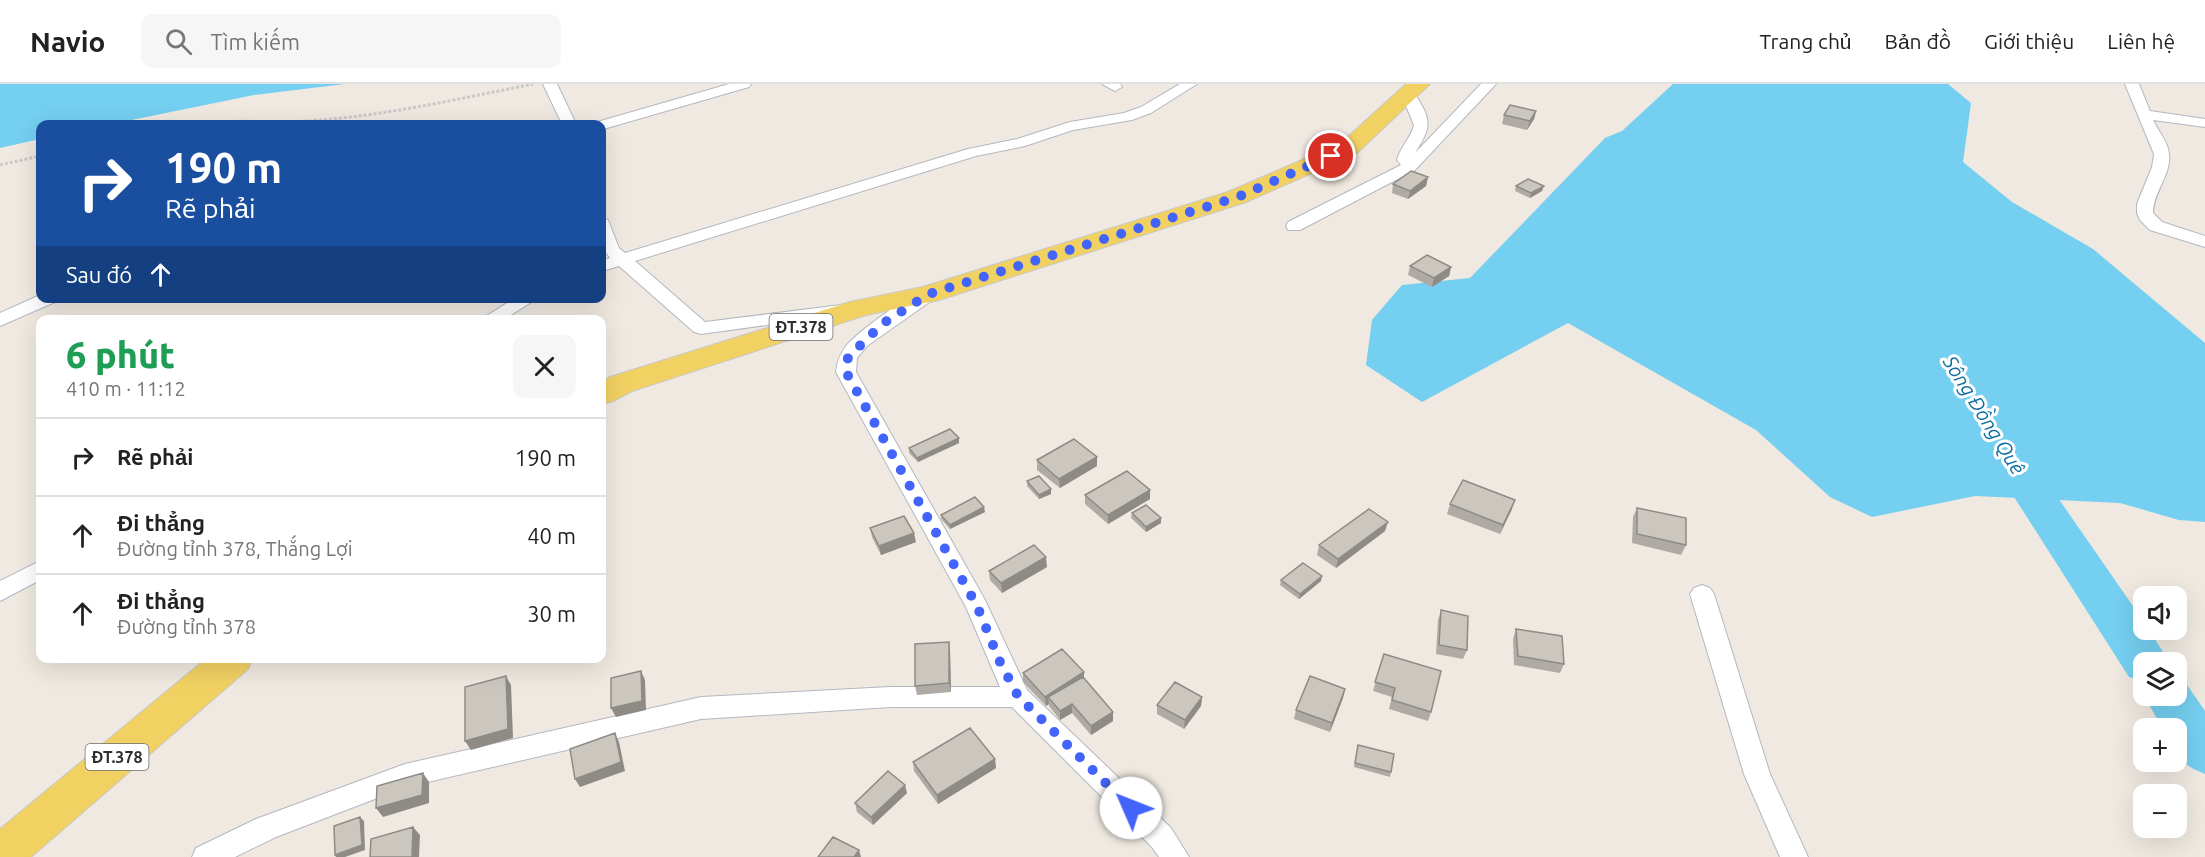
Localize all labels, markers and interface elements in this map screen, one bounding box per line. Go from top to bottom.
search box [141,14,561,68]
icon: search [162,25,195,58]
text: Navio [30,26,105,57]
text: Tìm kiếm [210,29,300,54]
text: Trang chủ [1760,29,1852,53]
text: Bản đồ [1885,29,1951,53]
text: Giới thiệu [1984,29,2074,53]
text: Liên hệ [2107,29,2175,53]
pin [1305,130,1356,181]
icon: arrive [1314,139,1347,172]
icon: right [66,144,144,222]
text: 190 m [165,144,282,191]
text: Rẽ phải [165,193,256,223]
icon: ahead [144,258,177,291]
text: Sau đó [66,262,132,287]
road number: ĐT.378 [770,314,832,340]
text: 6 phút [66,334,175,375]
button: close [513,335,576,398]
water label: Sông Đồng Quê [1937,349,2033,479]
text: 410 m · 11:12 [66,377,186,400]
icon: right [66,441,99,474]
text: Rẽ phải [117,444,193,469]
text: 190 m [515,445,576,470]
text: Đi thẳng [117,510,205,535]
icon: ahead [66,519,99,552]
text: 40 m [527,523,576,548]
text: Đường tỉnh 378, Thắng Lợi [117,537,353,560]
map controls [2133,586,2187,838]
button: sound [2133,586,2187,640]
text: Đi thẳng [117,588,205,613]
icon: ahead [66,597,99,630]
text: 30 m [527,601,576,626]
text: Đường tỉnh 378 [117,615,256,638]
button: layers [2133,652,2187,706]
button: + [2133,718,2187,772]
road number: ĐT.378 [86,744,148,770]
position arrow [1099,776,1163,840]
button: − [2133,784,2187,838]

